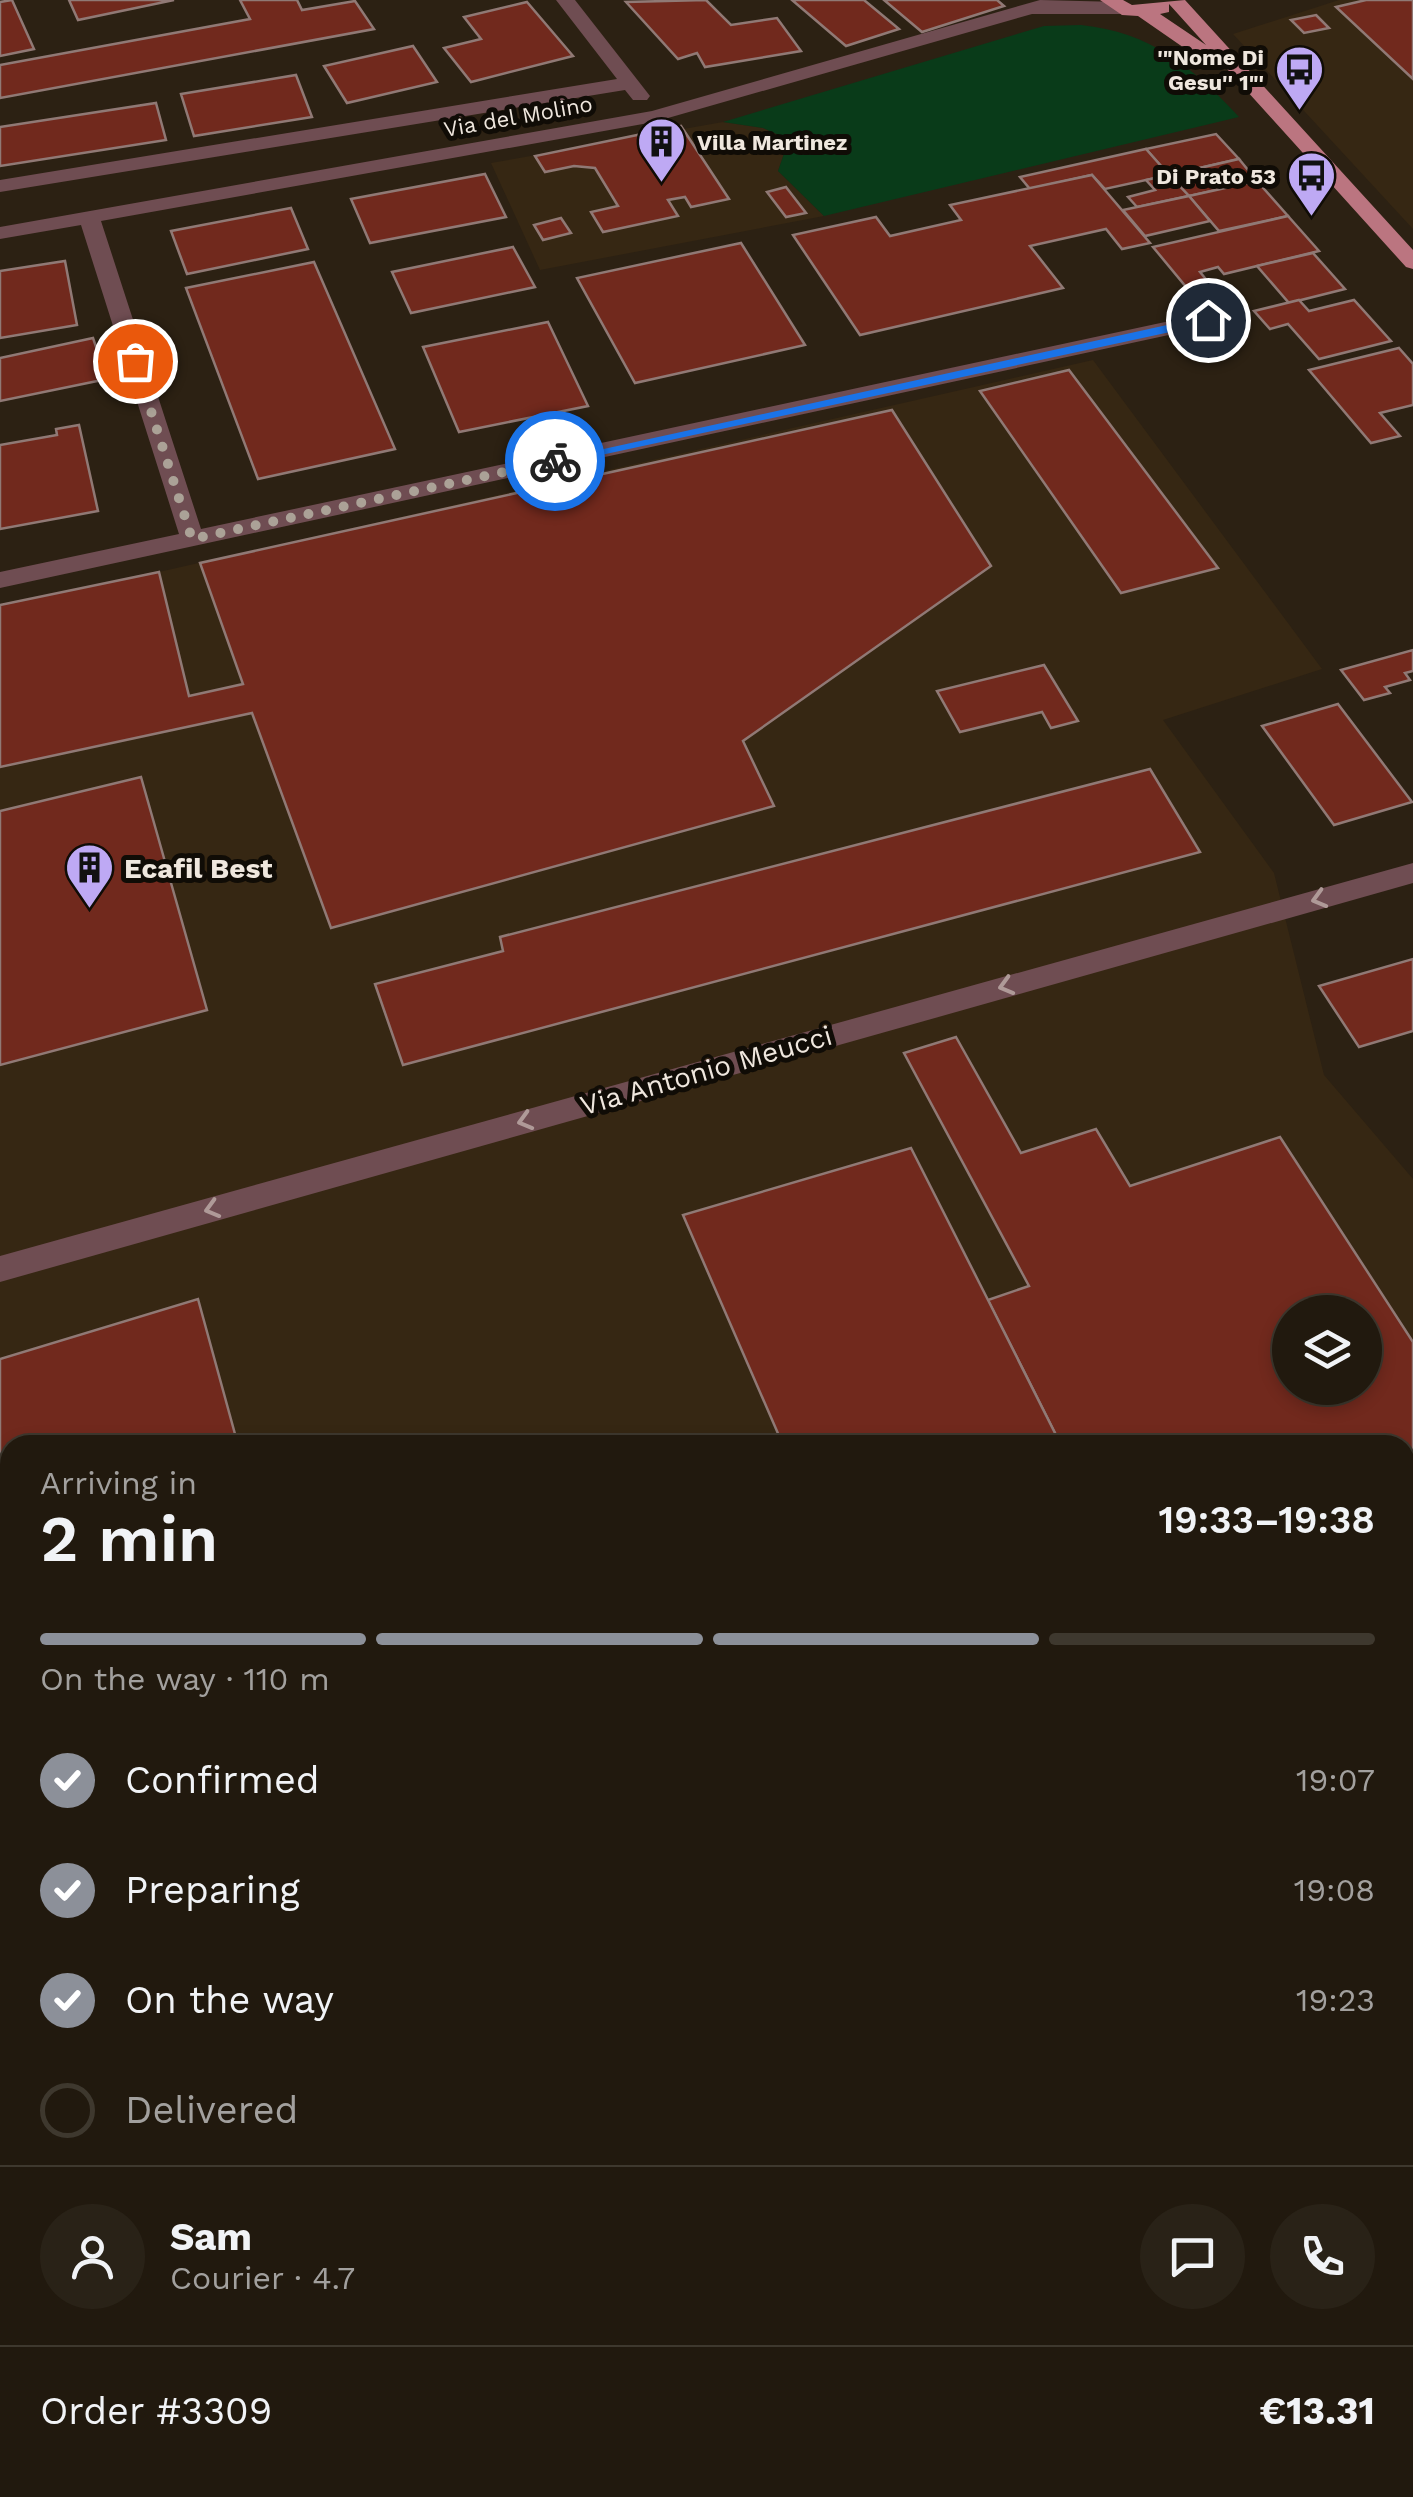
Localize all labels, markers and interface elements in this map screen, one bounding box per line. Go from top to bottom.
bus stop icon: '"Nome Di Gesu'' 1"' [1273,44,1325,112]
place label: '"Nome Di Gesu'' 1"' [1157,45,1264,95]
street label: Via del Molino [442,91,594,142]
building icon: Villa Martinez [636,116,688,184]
place label: Villa Martinez [697,130,847,155]
bus stop icon: Di Prato 53 [1285,150,1337,218]
place label: Di Prato 53 [1156,164,1276,189]
pin [1166,278,1251,363]
icon: home [1181,293,1236,348]
pin [93,319,178,404]
icon: bag [108,334,163,389]
courier [505,411,605,511]
icon: bike [528,434,583,489]
building icon: Ecafil Best [63,842,115,910]
place label: Ecafil Best [124,852,273,885]
one-way arrow [1311,887,1328,908]
one-way arrow [998,975,1015,996]
street label: Via Antonio Meucci [576,1019,836,1122]
one-way arrow [517,1109,534,1130]
one-way arrow [204,1197,221,1218]
map controls [1272,1295,1382,1405]
button: layers [1272,1295,1382,1405]
text: Arriving in [40,1464,197,1502]
text: 19:33–19:38 [1159,1498,1375,1542]
text: 2 min [40,1501,218,1577]
text: On the way · 110 m [40,1660,330,1698]
icon: check [40,1753,95,1808]
text: Confirmed [125,1758,320,1802]
text: 19:07 [1296,1761,1375,1799]
icon: check [40,1863,95,1918]
text: Preparing [125,1868,300,1912]
text: 19:08 [1294,1871,1375,1909]
icon: check [40,1973,95,2028]
text: On the way [125,1978,334,2022]
text: 19:23 [1296,1981,1375,2019]
text: Delivered [125,2088,298,2132]
button: person [40,2204,145,2309]
button: chat [1140,2204,1245,2309]
button: phone [1270,2204,1375,2309]
text: Sam [170,2215,252,2259]
text: Courier · 4.7 [170,2259,355,2297]
text: Order #3309 [40,2389,272,2433]
text: €13.31 [1259,2389,1375,2433]

